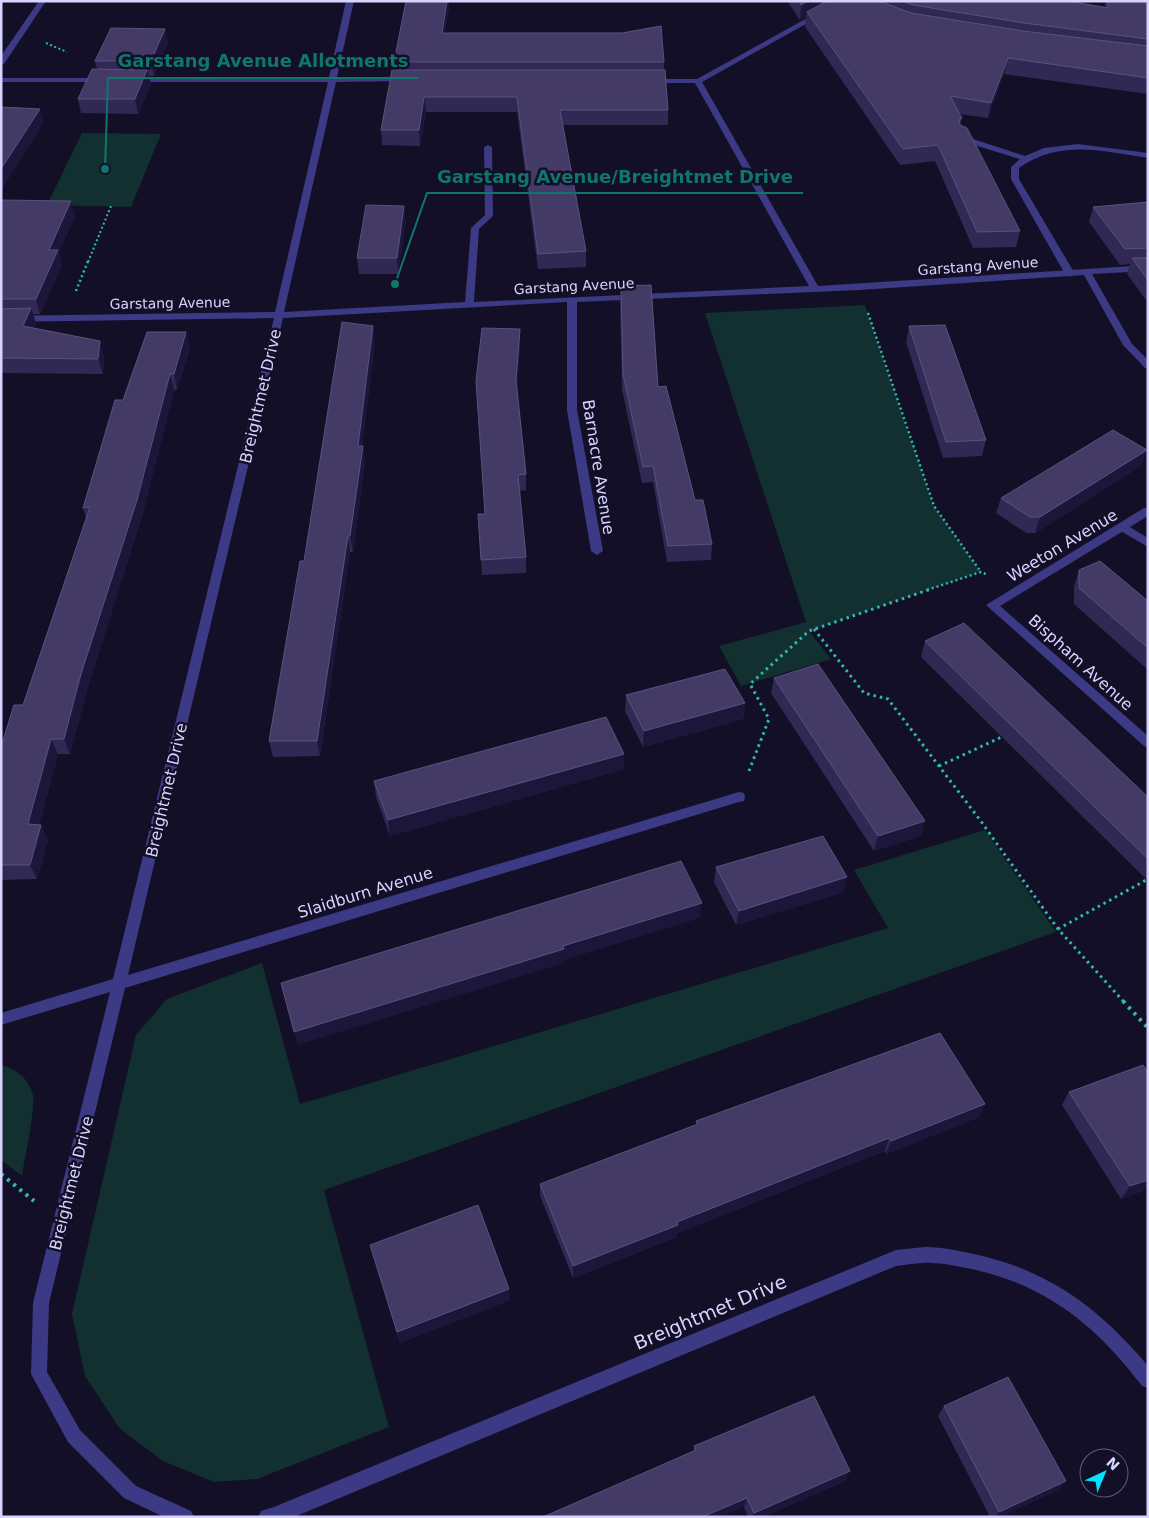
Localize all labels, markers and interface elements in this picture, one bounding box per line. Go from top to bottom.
callout: Garstang Avenue Allotments [108,45,418,78]
text: Garstang Avenue Allotments [118,50,408,71]
callout: Garstang Avenue/Breightmet Drive [427,160,803,193]
text: Garstang Avenue/Breightmet Drive [437,166,793,187]
street label: Garstang Avenue [917,254,1039,278]
street label: Garstang Avenue [513,275,635,297]
street label: Garstang Avenue [109,294,231,312]
street label: Breightmet Drive [236,327,285,465]
street label: Barnacre Avenue [578,398,619,536]
street label: Weeton Avenue [1004,505,1121,586]
street label: Bispham Avenue [1025,610,1137,714]
street label: Breightmet Drive [142,721,191,859]
street label: Slaidburn Avenue [295,863,435,922]
street label: Breightmet Drive [46,1114,97,1252]
street label: Breightmet Drive [631,1270,789,1354]
north arrow [1079,1448,1129,1498]
text: N [1103,1454,1123,1473]

